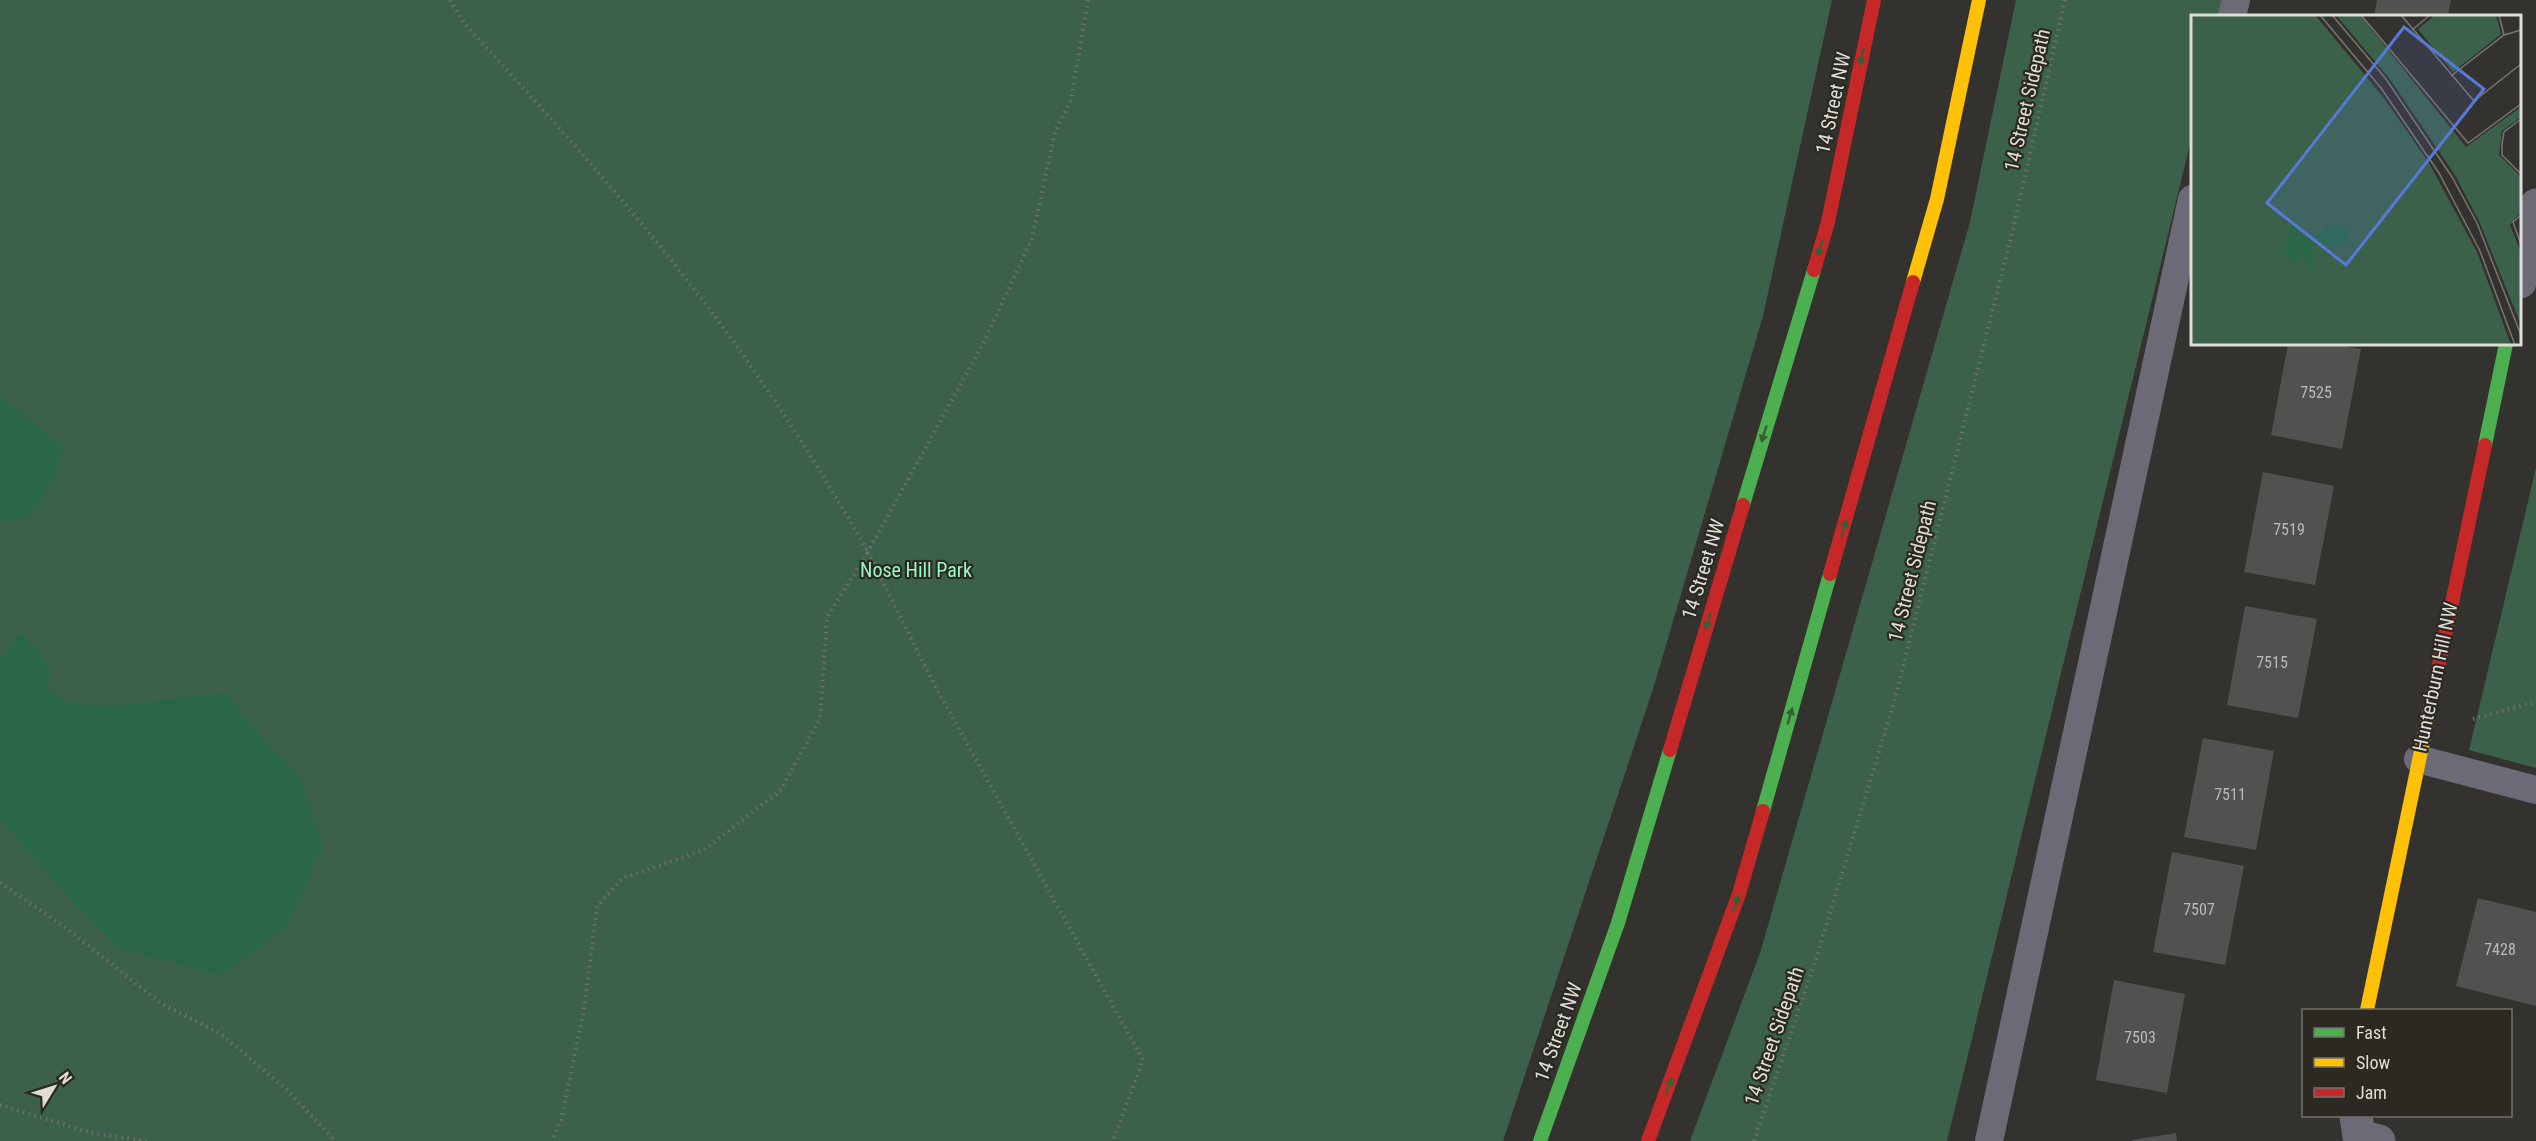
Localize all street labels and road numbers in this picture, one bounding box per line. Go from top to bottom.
street label: 14 Street Sidepath [1999,27,2055,173]
street label: 14 Street NW [1811,50,1855,156]
street label: 14 Street Sidepath [1883,498,1941,644]
street label: 14 Street NW [1676,516,1730,622]
street label: Hunterburn Hill NW [2408,600,2462,754]
street label: 14 Street Sidepath [1739,964,1809,1108]
street label: 14 Street NW [1529,979,1587,1085]

